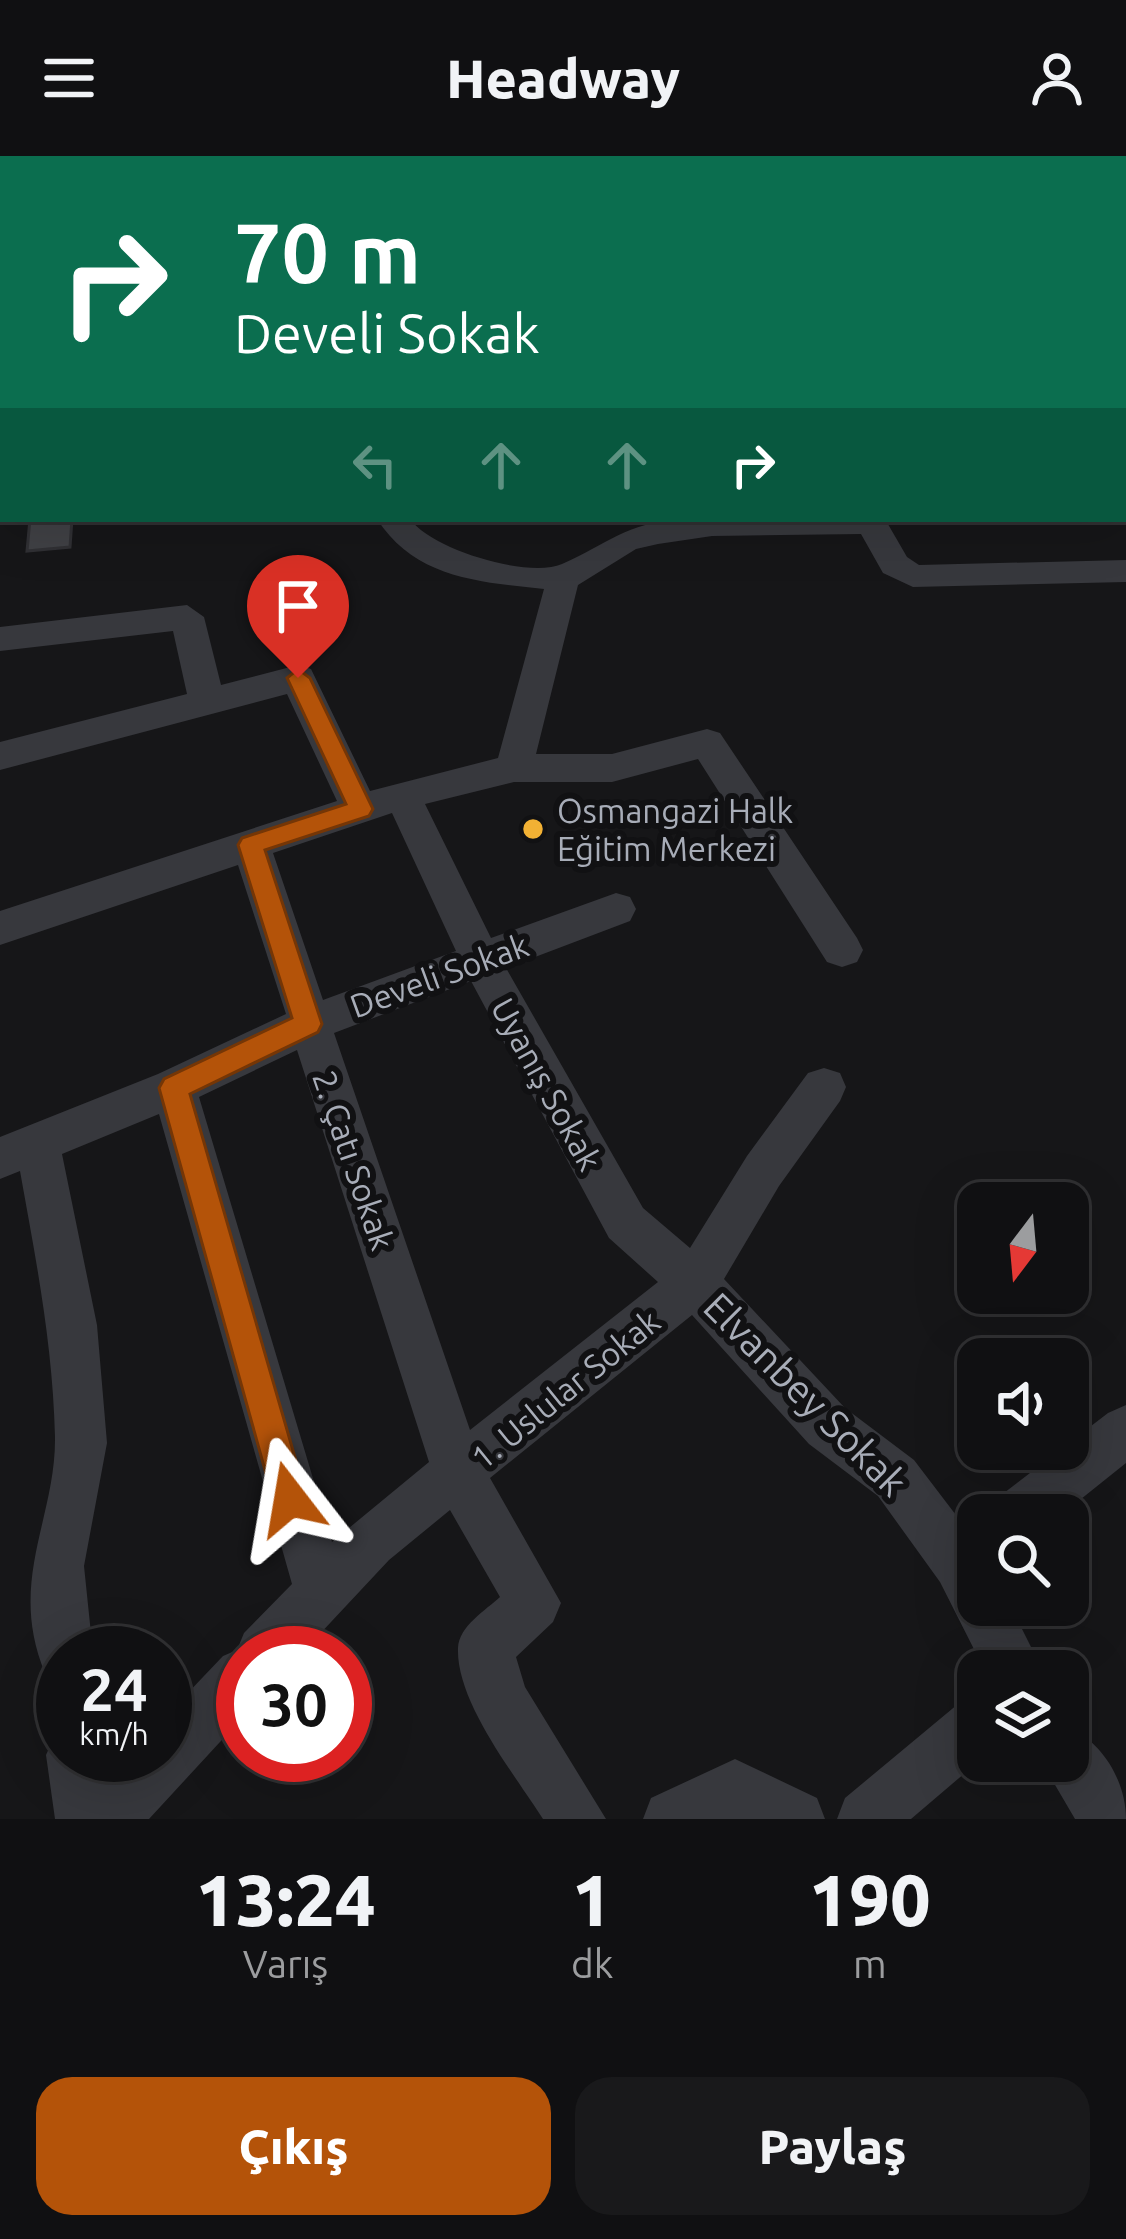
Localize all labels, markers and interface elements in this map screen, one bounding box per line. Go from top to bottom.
icon: menu [36,45,102,111]
icon: person [1024,45,1090,111]
text: Headway [446,48,680,108]
icon: right [36,204,192,360]
text: 70 m [234,205,421,299]
text: Develi Sokak [234,303,540,363]
icon: left [342,432,408,498]
icon: ahead [468,432,534,498]
icon: ahead [594,432,660,498]
icon: right [720,432,786,498]
pin [247,555,349,678]
icon: arrive [265,573,331,639]
place label: Osmangazi Halk Eğitim Merkezi [557,792,794,867]
marker: Osmangazi Halk Eğitim Merkezi [520,816,546,842]
street label: Develi Sokak [345,926,533,1024]
street label: Uyanış Sokak [485,992,610,1177]
street label: 2. Çatı Sokak [306,1066,402,1255]
north arrow [957,1182,1089,1314]
map controls [957,1182,1089,1782]
street label: Elvanbey Sokak [696,1284,916,1504]
street label: 1. Uslular Sokak [464,1302,667,1476]
button: sound [957,1338,1089,1470]
position arrow [227,1436,353,1562]
button: search [957,1494,1089,1626]
speed limit sign: 30 [216,1626,372,1782]
button: layers [957,1650,1089,1782]
text: 24 [80,1655,148,1722]
text: km/h [79,1717,149,1751]
text: 13:24 [195,1859,376,1940]
text: 1 [572,1859,612,1940]
text: 190 [809,1859,931,1940]
text: Varış [243,1942,328,1985]
text: dk [571,1942,613,1985]
text: m [853,1942,887,1985]
button: Çıkış [36,2077,551,2215]
button: Paylaş [575,2077,1090,2215]

